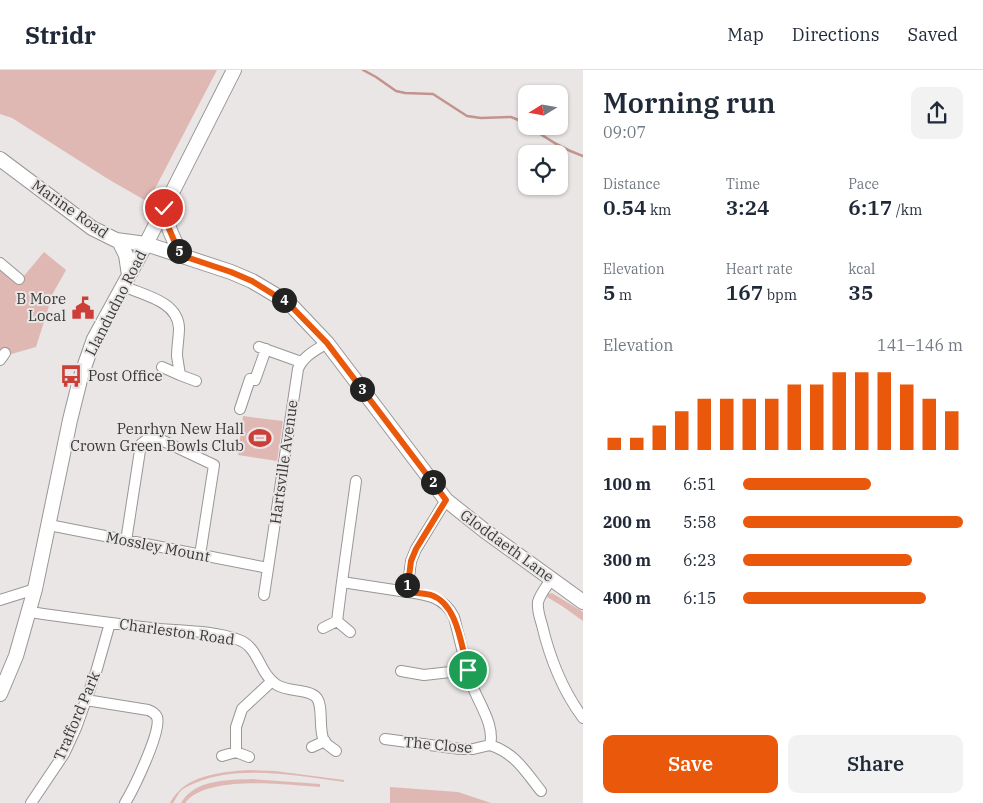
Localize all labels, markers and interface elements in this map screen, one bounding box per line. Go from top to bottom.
text: Stridr [25,19,96,51]
text: Map [727,23,764,46]
text: Directions [792,23,880,46]
text: Saved [908,23,958,46]
text: Morning run [603,84,776,121]
north arrow [518,85,568,135]
map controls [518,85,568,195]
button: share [911,87,963,139]
text: 09:07 [603,122,646,142]
button: locate [518,145,568,195]
street label: Marine Road [28,175,112,242]
text: Distance [603,175,660,193]
text: Time [726,175,760,193]
text: Pace [848,175,879,193]
pin [143,187,185,229]
text: 0.54 [603,193,647,221]
text: 3:24 [726,193,770,221]
text: 6:17 [848,193,892,221]
icon: check [150,194,178,222]
text: km [647,201,671,219]
text: /km [892,201,922,219]
pin: 5 [166,238,192,264]
text: 5 [175,242,184,260]
street label: Llandudno Road [81,247,150,359]
text: Elevation [603,260,665,278]
text: Heart rate [726,260,793,278]
text: kcal [848,260,875,278]
text: 5 [603,278,616,306]
text: 167 [726,278,763,306]
text: 35 [848,278,874,306]
text: m [616,286,632,304]
text: bpm [763,286,797,304]
pin: 4 [272,288,296,312]
place label: B More Local [16,289,66,325]
text: 4 [280,291,289,309]
public building icon: B More Local [70,295,96,321]
text: Elevation [603,335,673,355]
text: 141–146 m [877,335,963,355]
bus stop icon: Post Office [58,363,84,389]
place label: Post Office [88,366,163,385]
pin: 3 [350,376,374,402]
text: 3 [358,380,367,398]
street label: Hartsville Avenue [265,399,302,525]
place label: Penrhyn New Hall Crown Green Bowls Club [70,419,244,455]
sports icon: Penrhyn New Hall Crown Green Bowls Club [247,425,273,451]
pin: 2 [420,470,446,494]
text: 2 [429,473,438,491]
text: 100 m [603,474,651,494]
text: 6:51 [683,474,716,494]
street label: Gloddaeth Lane [457,505,558,586]
text: 200 m [603,512,651,532]
text: 5:58 [683,512,716,532]
street label: Mossley Mount [104,527,212,566]
text: 300 m [603,550,651,570]
text: 6:23 [683,550,716,570]
pin: 1 [394,572,420,598]
text: 1 [403,576,412,594]
text: 400 m [603,588,651,608]
text: 6:15 [683,588,716,608]
street label: Charleston Road [118,614,236,649]
pin [447,649,489,691]
icon: arrive [454,656,482,684]
street label: Trafford Park [49,668,104,763]
street label: The Close [403,732,473,757]
button: Save [603,735,778,793]
button: Share [788,735,963,793]

